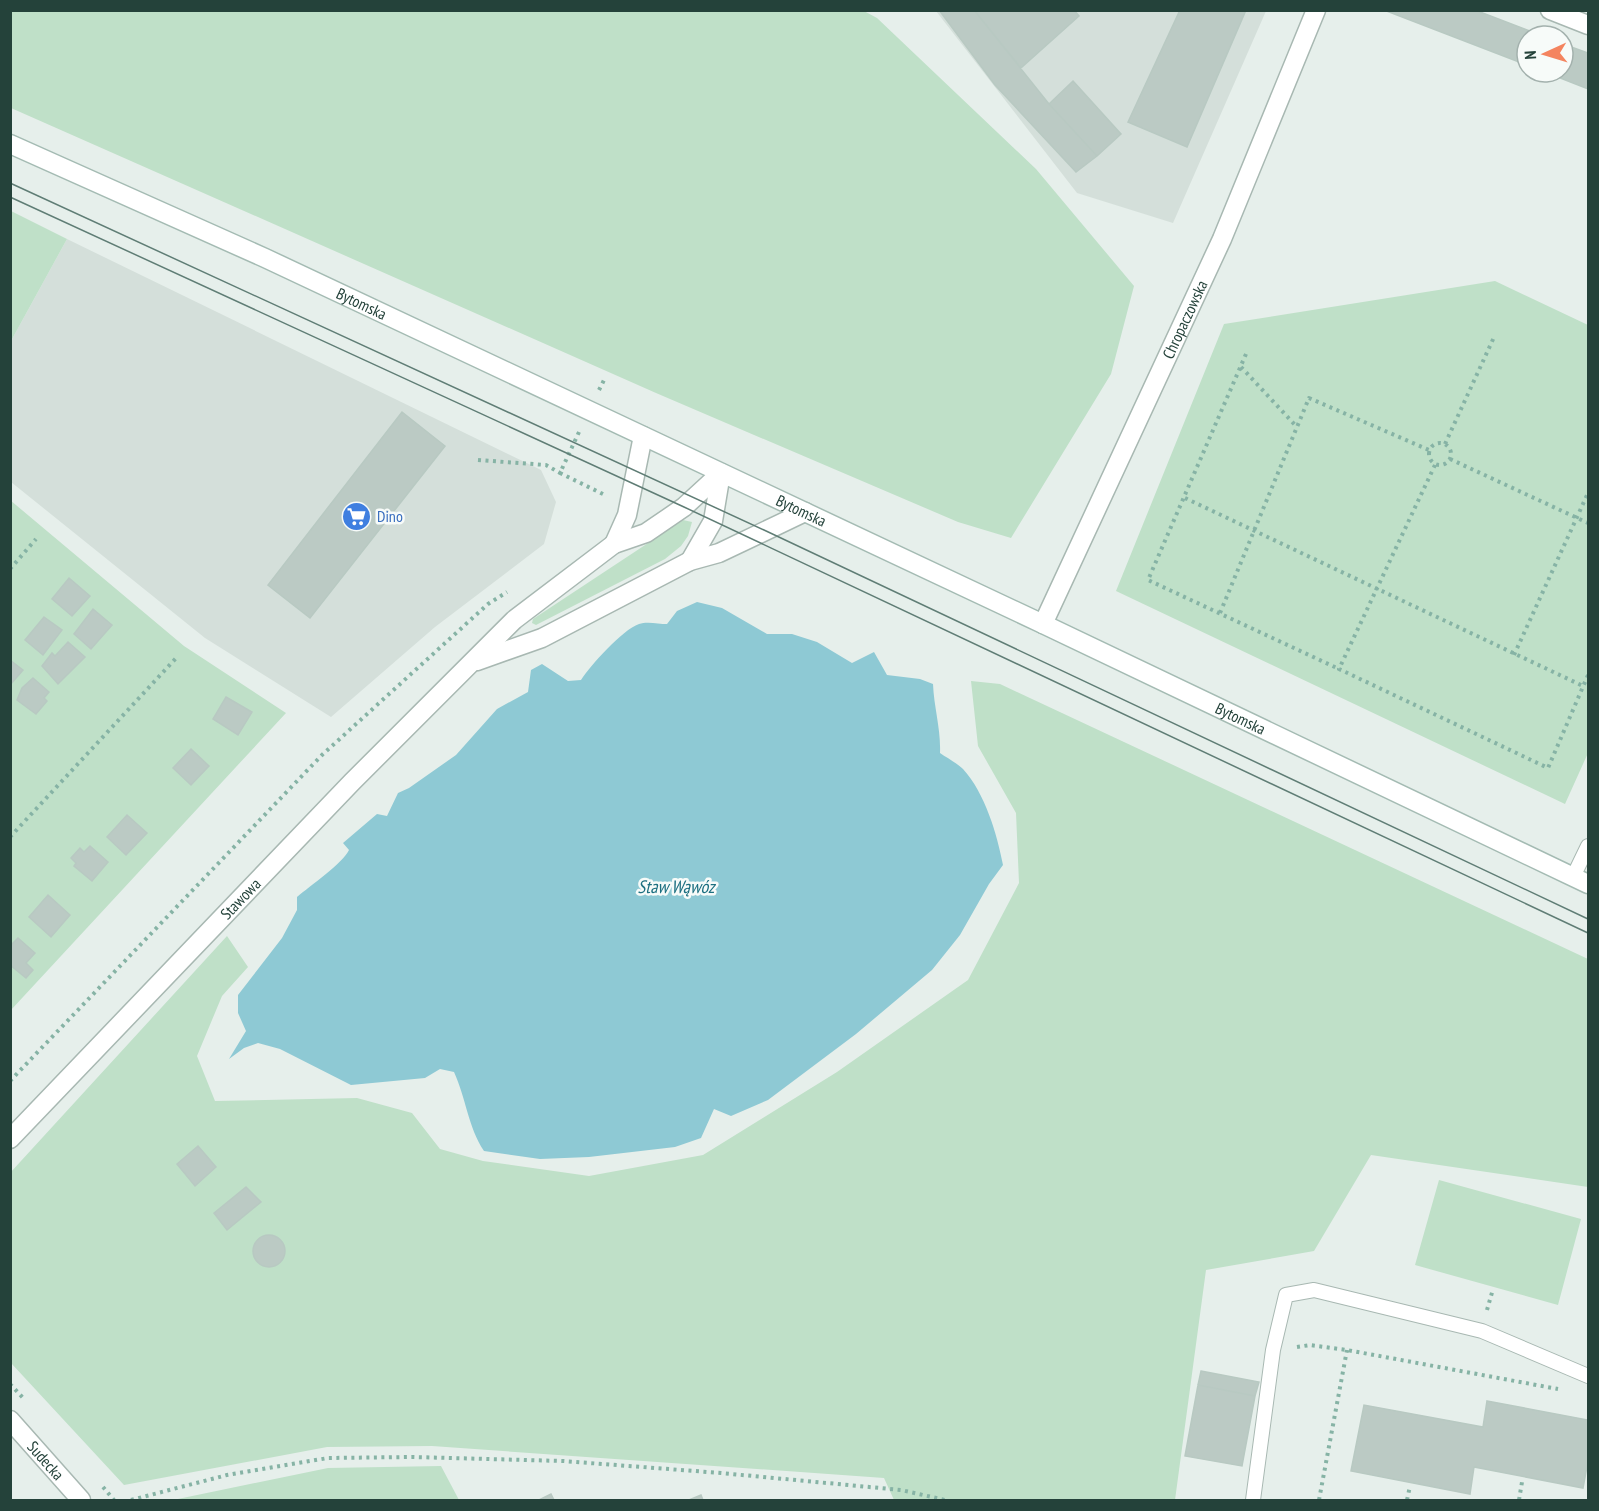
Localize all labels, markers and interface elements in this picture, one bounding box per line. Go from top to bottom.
north arrow [1515,24,1575,84]
text: N [1520,50,1540,60]
street label: Chropaczowska [1158,277,1212,362]
street label: Bytomska [333,283,390,324]
street label: Bytomska [773,490,830,531]
supermarket icon: Dino [340,500,372,532]
place label: Dino [377,506,403,526]
street label: Bytomska [1212,698,1269,739]
street label: Stawowa [216,874,265,923]
water label: Staw Wąwóz [638,875,717,898]
street label: Sudecka [23,1437,68,1484]

